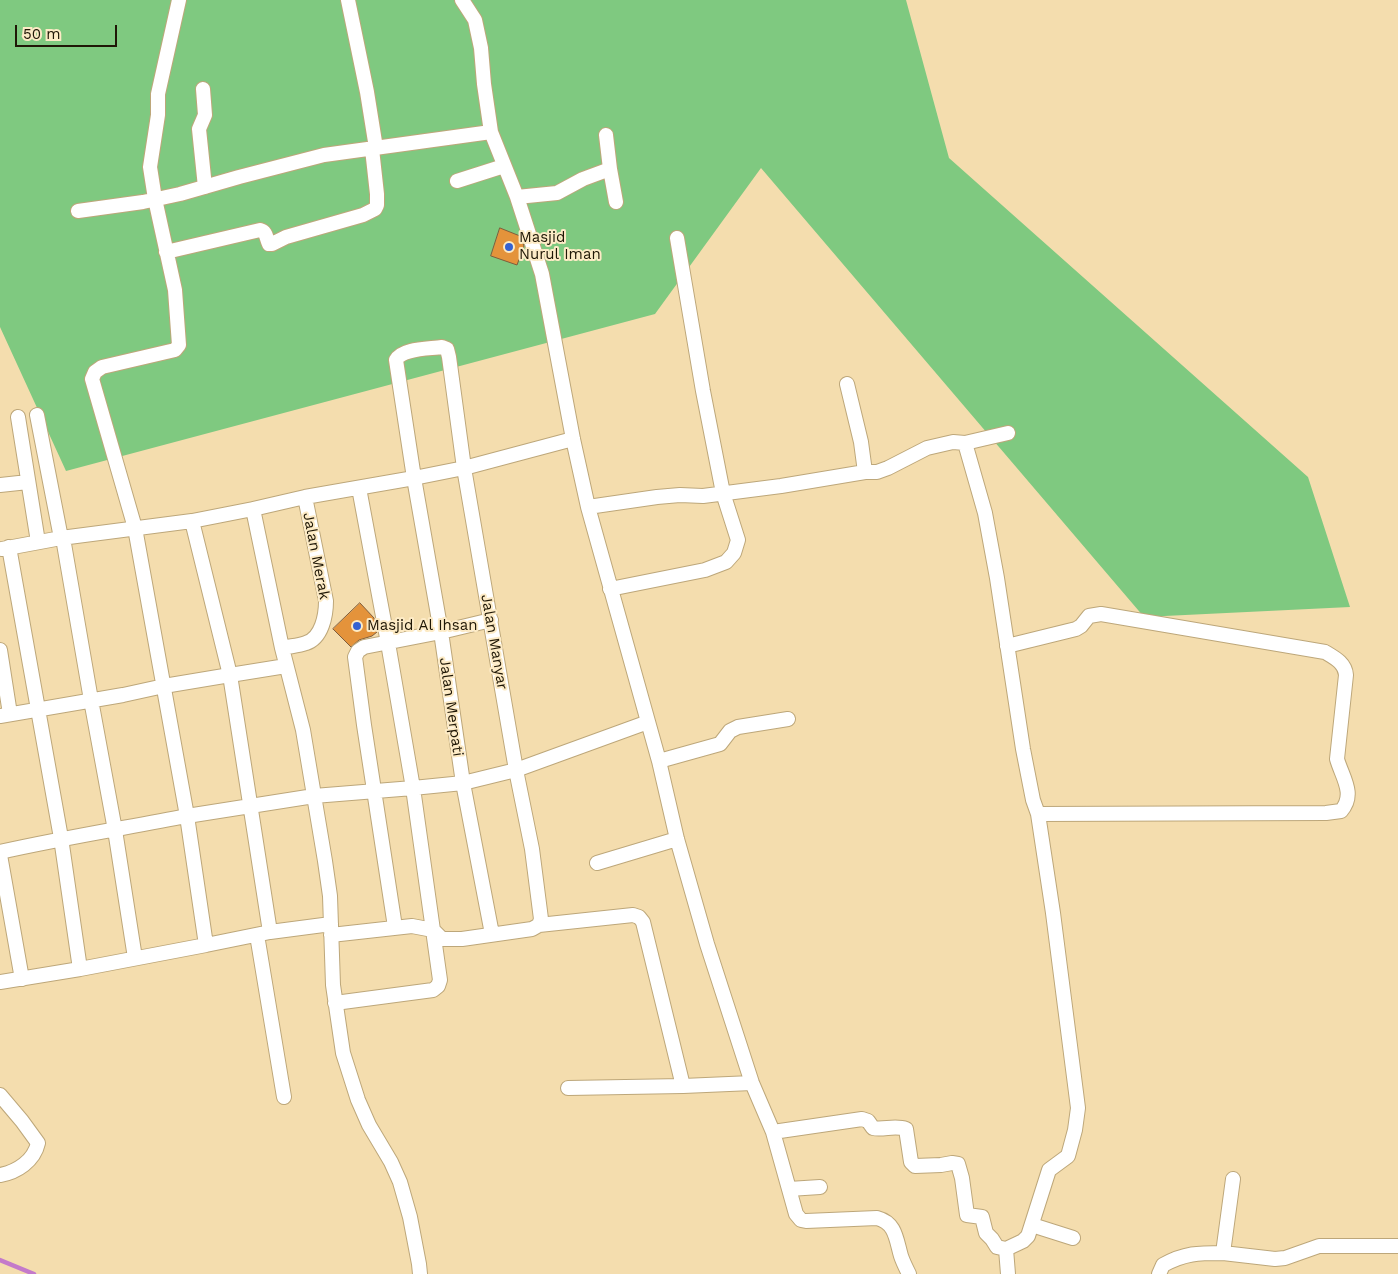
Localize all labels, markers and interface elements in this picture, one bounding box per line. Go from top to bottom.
scale bar [18,15,120,47]
text: 50 m [23,25,60,43]
place label: Masjid Nurul Iman [519,229,601,264]
marker: Masjid Nurul Iman [503,241,515,253]
street label: Jalan Merak [299,511,333,601]
street label: Jalan Manyar [477,593,511,691]
place label: Masjid Al Ihsan [367,617,478,635]
marker: Masjid Al Ihsan [351,620,363,632]
street label: Jalan Merpati [435,656,467,758]

